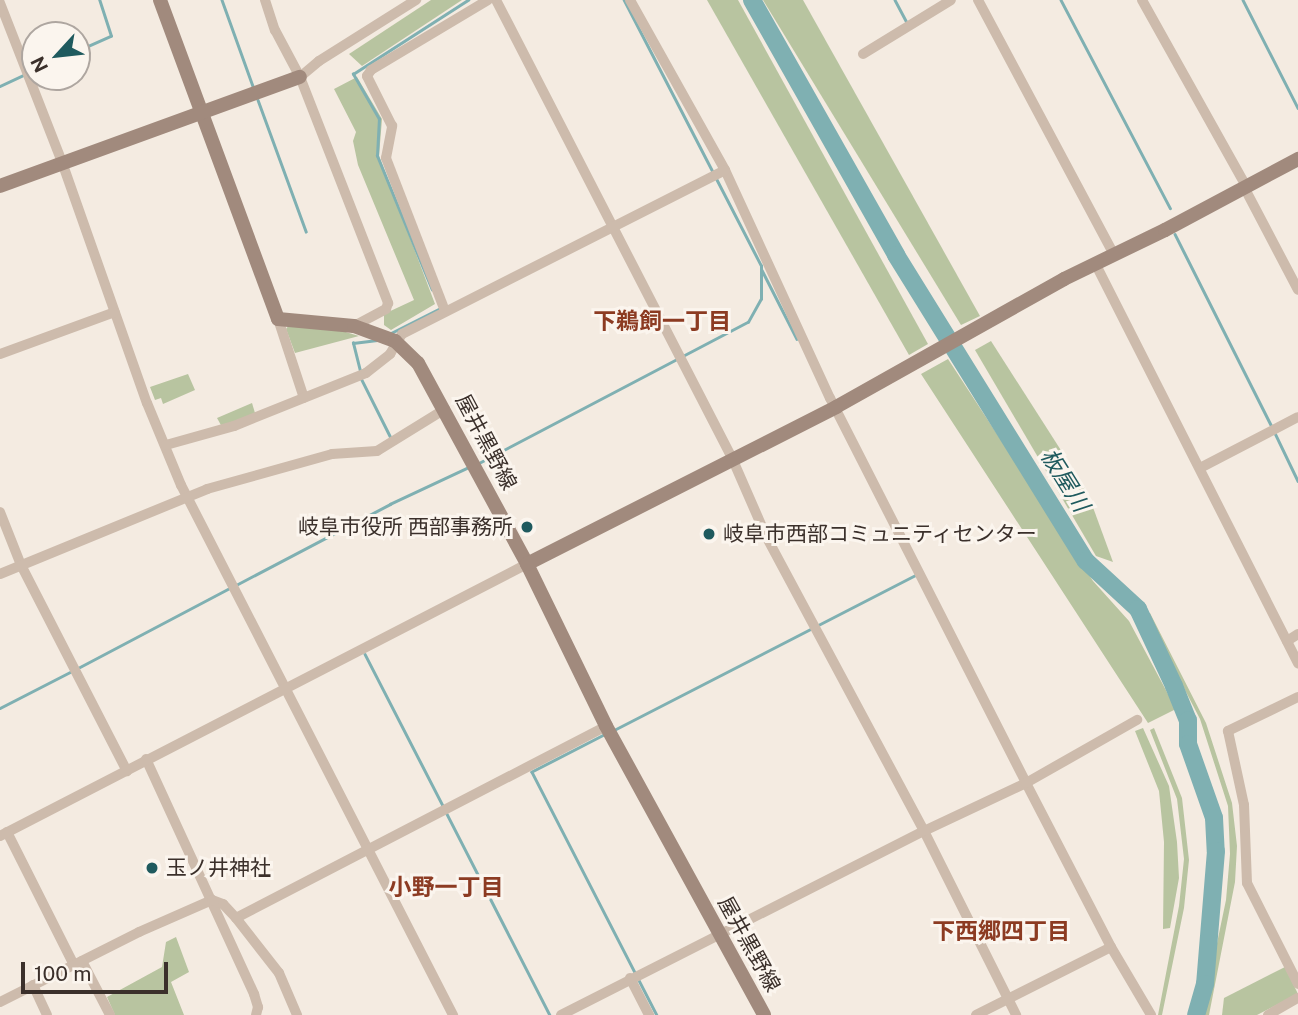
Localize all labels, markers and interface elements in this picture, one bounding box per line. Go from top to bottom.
north arrow [21,21,91,91]
text: N [26,53,52,76]
district label: 下鵜飼一丁目 [593,307,731,335]
street label: 屋井黒野線 [450,390,522,494]
water label: 板屋川 [1035,443,1095,517]
place label: 岐阜市役所 西部事務所 [298,514,513,540]
marker: 岐阜市役所 西部事務所 [519,519,535,535]
place label: 岐阜市西部コミュニティセンター [723,521,1038,547]
marker: 岐阜市西部コミュニティセンター [701,526,717,542]
place label: 玉ノ井神社 [166,855,271,881]
marker: 玉ノ井神社 [144,860,160,876]
district label: 小野一丁目 [389,873,503,901]
street label: 屋井黒野線 [713,892,785,996]
district label: 下西郷四丁目 [932,917,1070,945]
scale bar [24,948,172,992]
text: 100 m [34,961,91,986]

